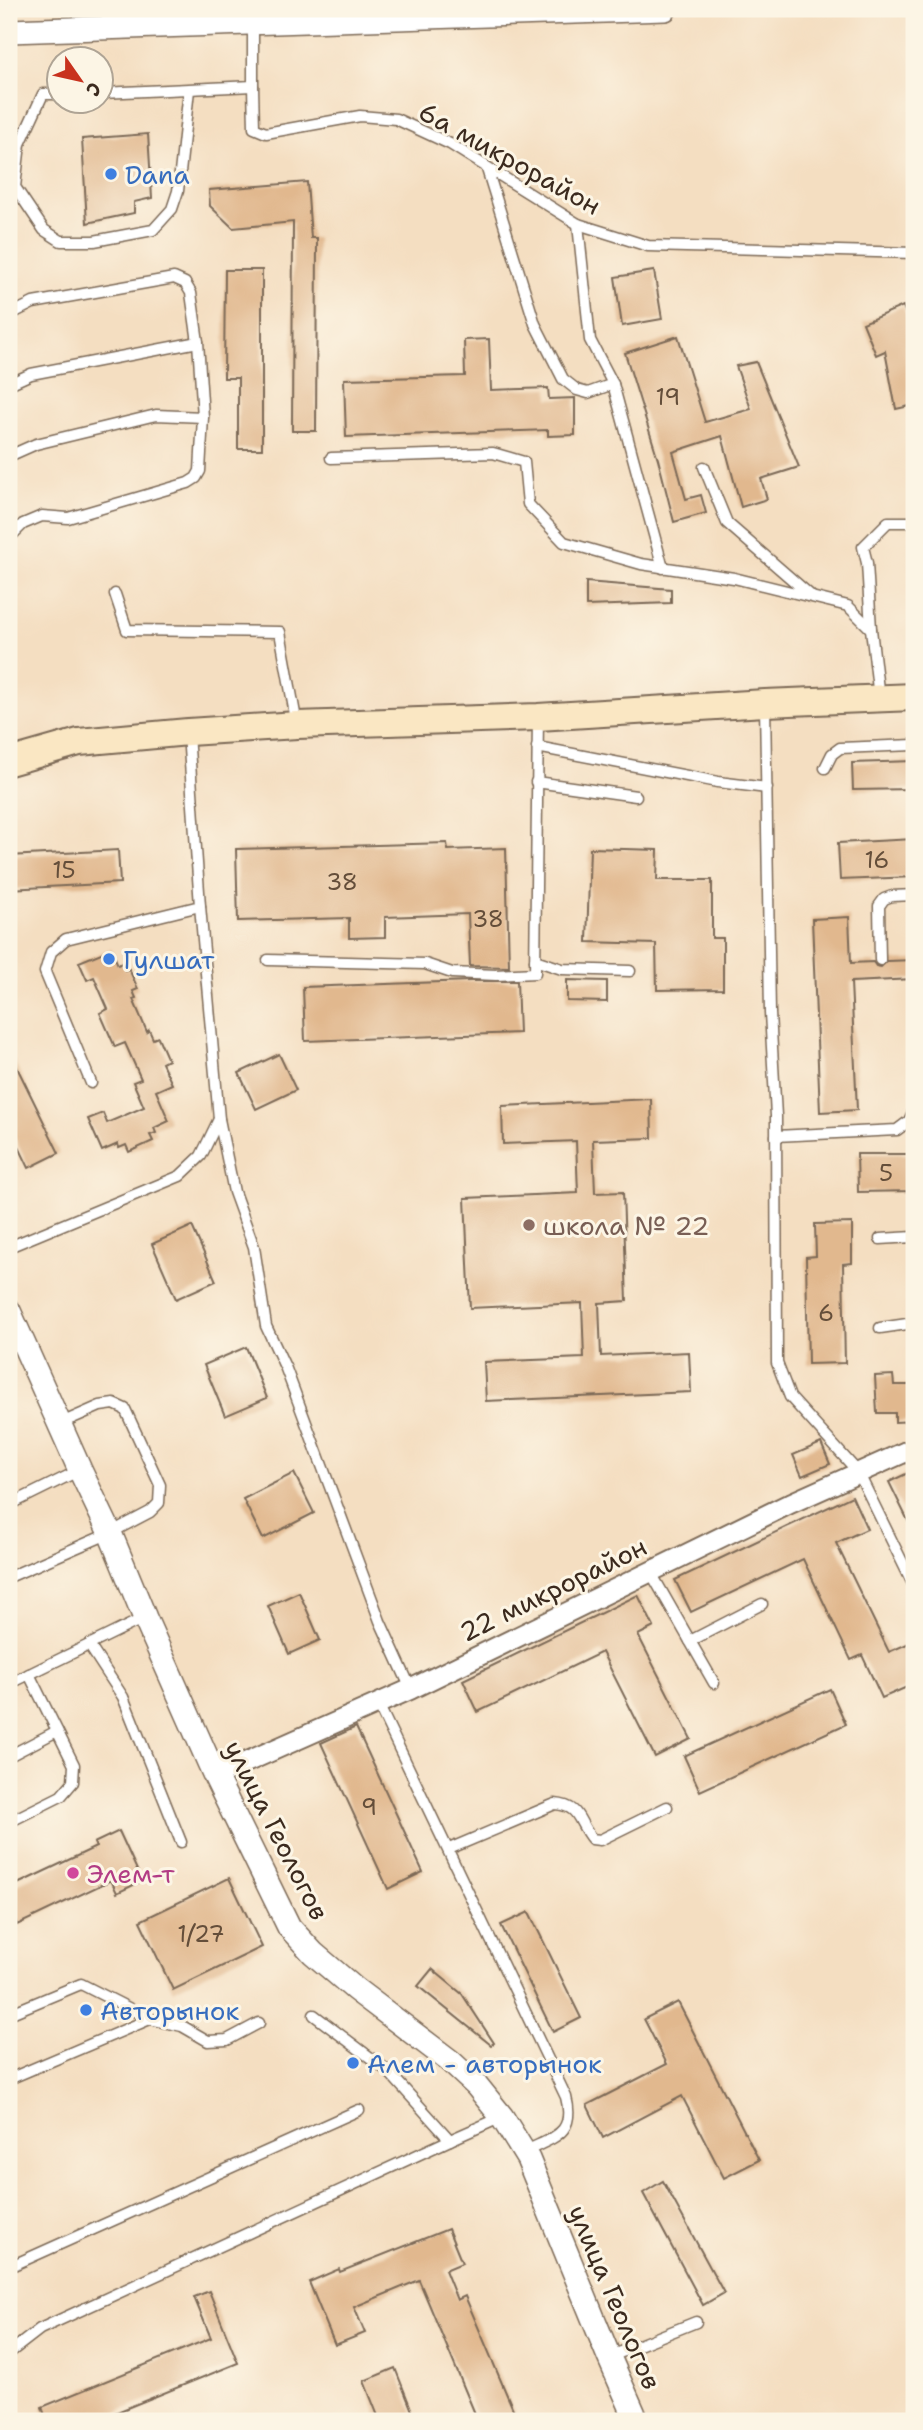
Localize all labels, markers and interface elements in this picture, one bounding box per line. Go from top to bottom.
north arrow [46,46,116,116]
text: С [80,77,107,101]
street label: 6а микрорайон [413,93,607,223]
place label: Dana [125,157,190,192]
marker: Dana [103,166,119,182]
house number: 19 [656,382,680,412]
house number: 16 [865,845,889,875]
house number: 15 [52,855,76,885]
house number: 38 [326,867,358,897]
house number: 38 [472,904,504,934]
place label: Гулшат [123,942,215,977]
marker: Гулшат [101,951,117,967]
house number: 5 [879,1158,893,1188]
place label: школа № 22 [543,1208,709,1243]
marker: школа № 22 [521,1217,537,1233]
house number: 6 [818,1298,834,1328]
street label: 22 микрорайон [454,1529,652,1649]
street label: улица Геологов [217,1734,337,1926]
house number: 9 [361,1792,377,1822]
place label: Элем-т [87,1856,175,1891]
marker: Элем-т [65,1865,81,1881]
house number: 1/27 [177,1919,225,1949]
place label: Авторынок [100,1993,240,2028]
marker: Авторынок [78,2002,94,2018]
place label: Алем - авторынок [367,2046,602,2081]
marker: Алем - авторынок [345,2055,361,2071]
street label: улица Геологов [560,2199,670,2395]

